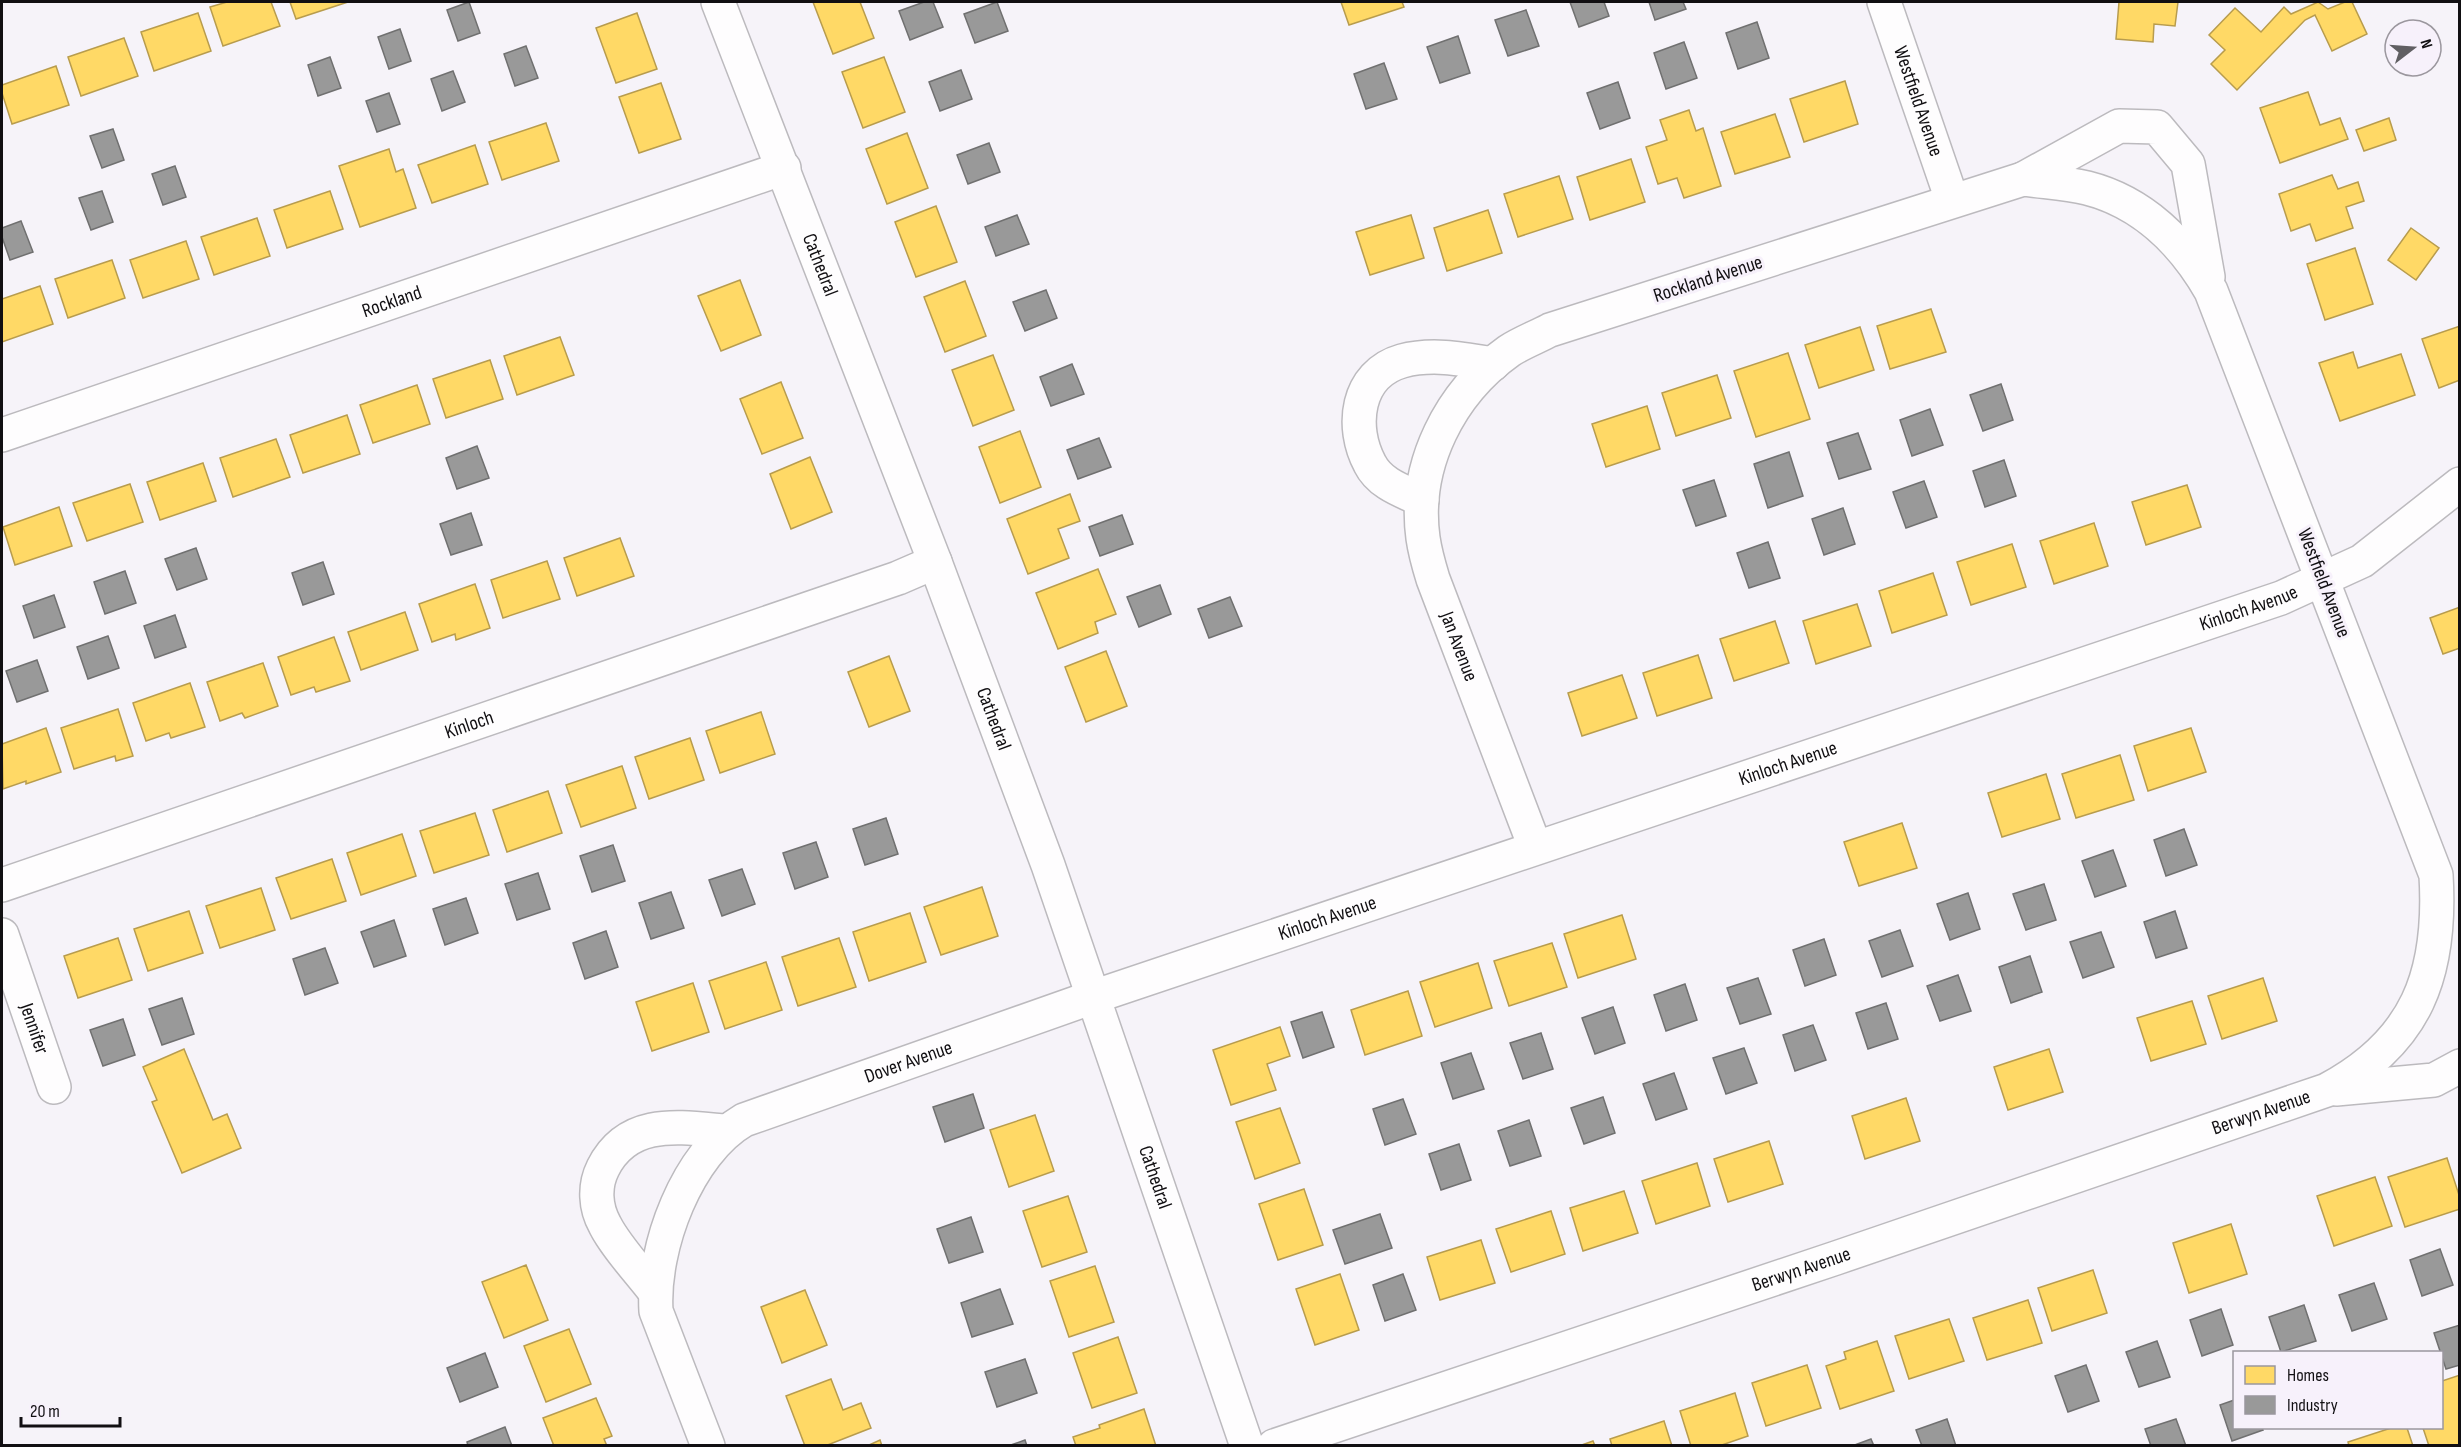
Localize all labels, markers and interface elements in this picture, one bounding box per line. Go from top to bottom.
north arrow [2383,18,2443,78]
text: N [2416,37,2436,51]
street label: Westfield Avenue [1888,43,1948,160]
street label: Cathedral [797,230,843,300]
street label: Rockland Avenue [1650,250,1766,308]
street label: Rockland [359,281,425,323]
street label: Westfield Avenue [2292,525,2356,641]
street label: Kinloch Avenue [2197,580,2302,636]
street label: Jan Avenue [1434,607,1483,685]
street label: Cathedral [971,684,1016,754]
street label: Kinloch [442,705,497,744]
street label: Kinloch Avenue [1736,736,1840,791]
street label: Kinloch Avenue [1275,891,1380,946]
street label: Jennifer [14,999,54,1057]
street label: Dover Avenue [861,1036,956,1089]
street label: Berwyn Avenue [2209,1085,2314,1140]
street label: Cathedral [1133,1143,1177,1212]
street label: Berwyn Avenue [1749,1242,1854,1297]
legend [2233,1351,2443,1429]
text: Homes [2287,1365,2329,1386]
scale bar [21,1390,120,1428]
text: Industry [2287,1395,2338,1416]
text: 20 m [30,1401,60,1422]

